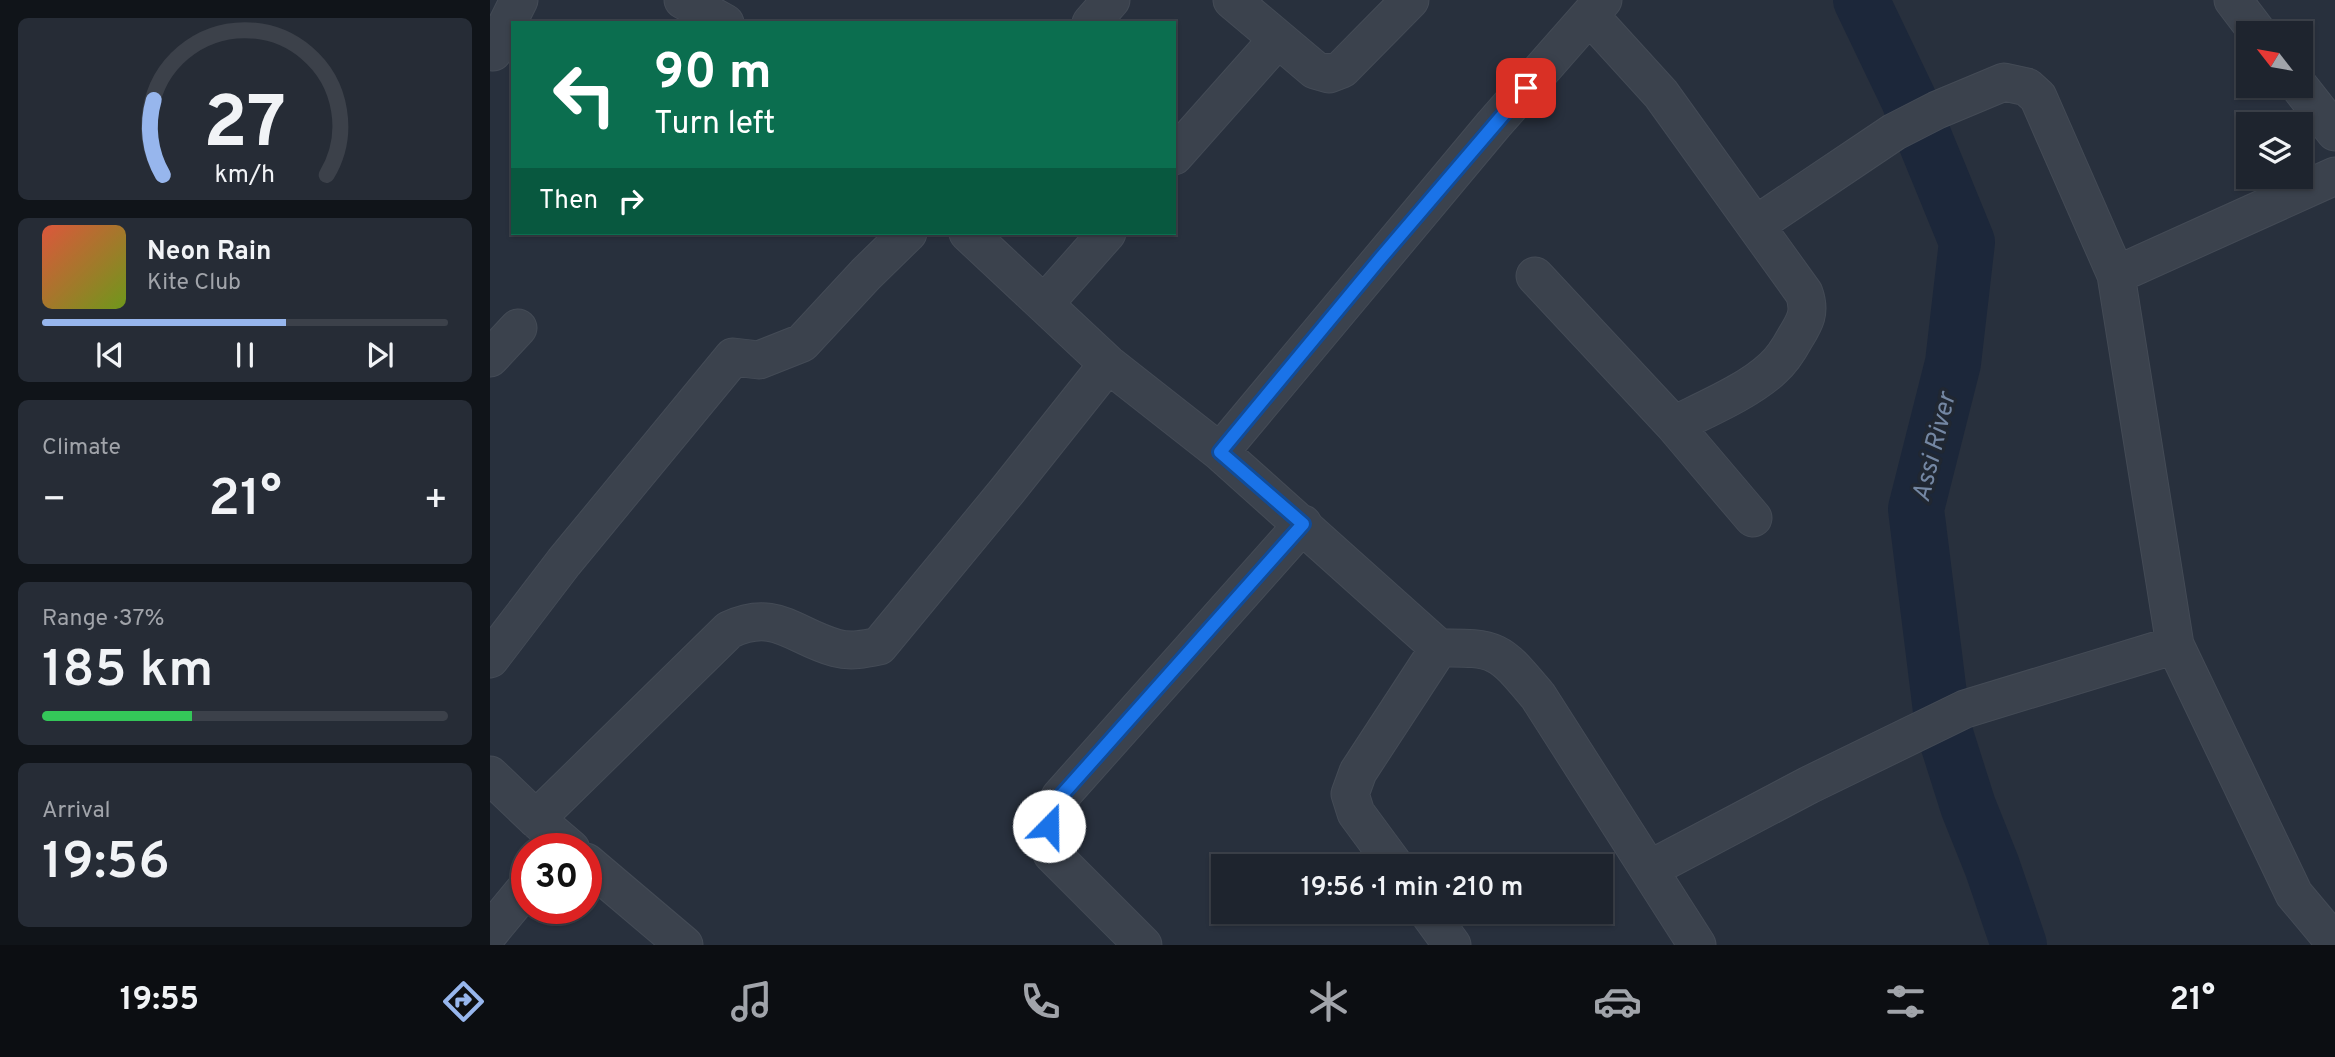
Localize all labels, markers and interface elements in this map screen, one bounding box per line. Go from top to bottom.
north arrow [2236,21,2314,98]
map controls [2236,21,2313,189]
text: 90 m [654,44,772,106]
icon: left [539,49,630,140]
pin [1496,58,1556,118]
icon: arrive [1507,69,1545,107]
text: 27 [204,81,286,173]
text: Turn left [654,105,775,145]
button: layers [2236,112,2313,189]
text: km/h [215,160,275,192]
icon: right [612,182,650,220]
text: Then [539,185,598,218]
text: Neon Rain [147,236,272,269]
text: Kite Club [147,269,241,298]
icon: previous [91,336,129,374]
icon: pause [226,336,264,374]
icon: next [361,336,399,374]
water label: Assi River [1906,388,1965,506]
text: Climate [42,434,121,463]
text: 21° [208,468,282,534]
text: − [42,477,67,526]
text: + [423,477,448,526]
text: Range · 37% [42,605,164,634]
text: 185 km [42,639,213,705]
position arrow [1012,789,1086,863]
text: Arrival [42,797,111,826]
text: 19:56 [42,831,170,897]
speed limit sign: 30 [511,833,602,924]
text: 19:56 · 1 min · 210 m [1301,872,1523,905]
icon: directions [439,977,488,1026]
icon: music [727,977,776,1026]
icon: phone [1016,977,1065,1026]
icon: climate [1304,977,1353,1026]
icon: car [1593,977,1642,1026]
icon: filters [1881,977,1930,1026]
text: 19:55 [120,981,199,1021]
text: 21° [2169,981,2215,1021]

